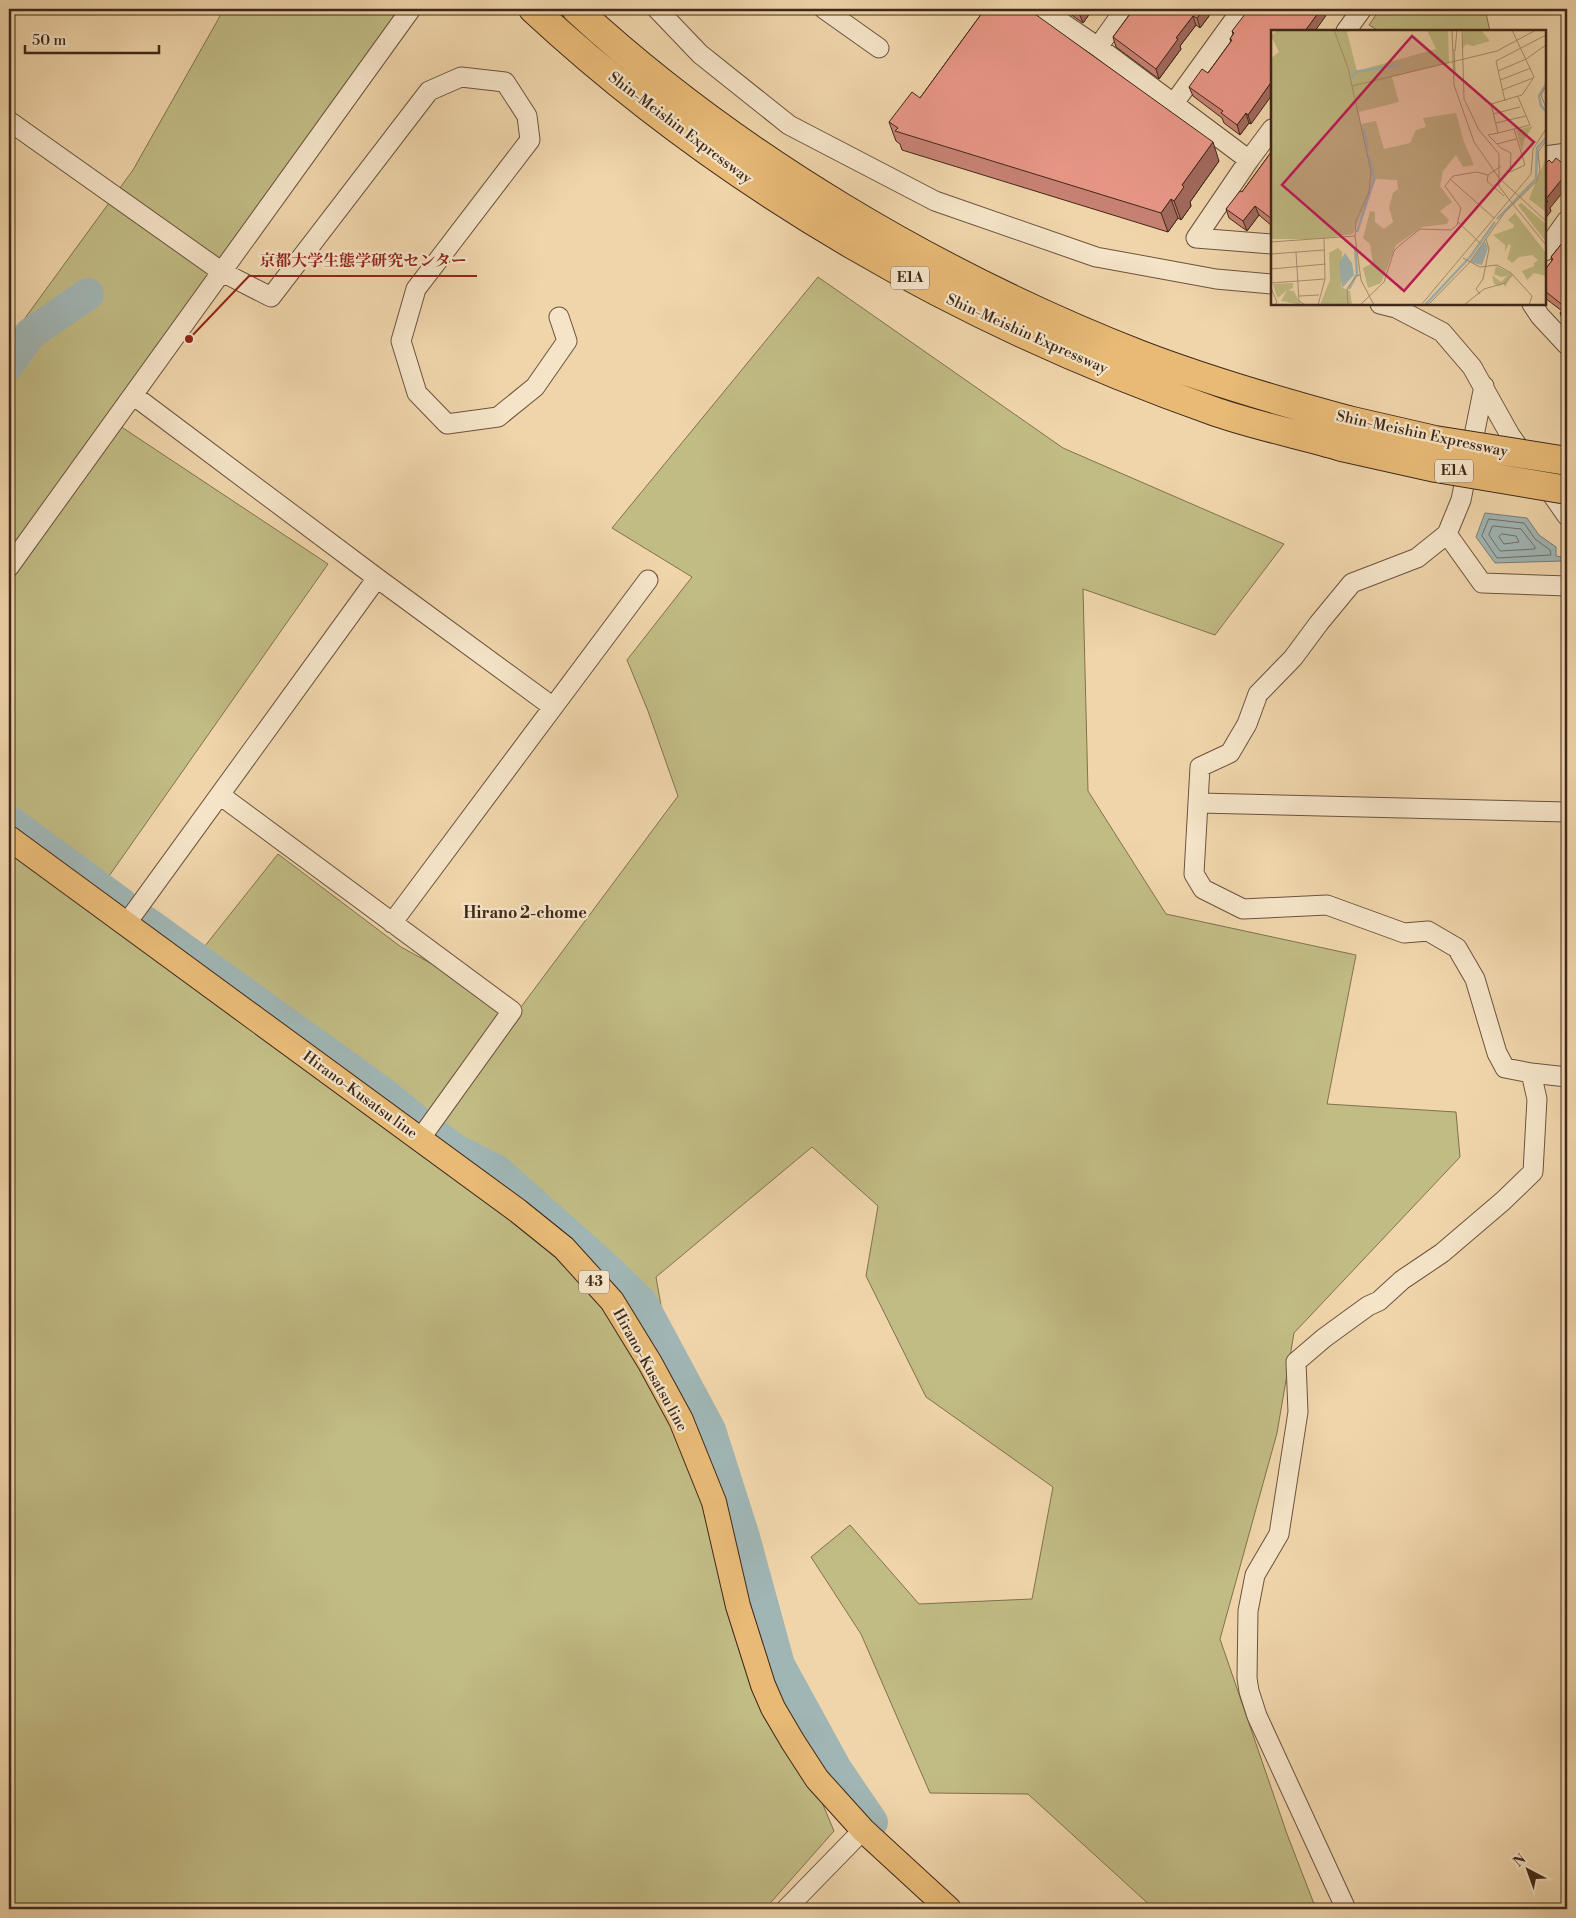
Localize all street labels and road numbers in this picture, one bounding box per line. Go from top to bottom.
street label: Shin-Meishin Expressway [604,68,756,189]
road number: E1A [891,266,929,290]
street label: Shin-Meishin Expressway [943,290,1111,379]
street label: Shin-Meishin Expressway [1335,407,1510,462]
road number: E1A [1435,460,1473,482]
street label: Hirano-Kusatsu line [299,1047,421,1143]
road number: 43 [579,1270,609,1294]
street label: Hirano-Kusatsu line [608,1305,692,1435]

